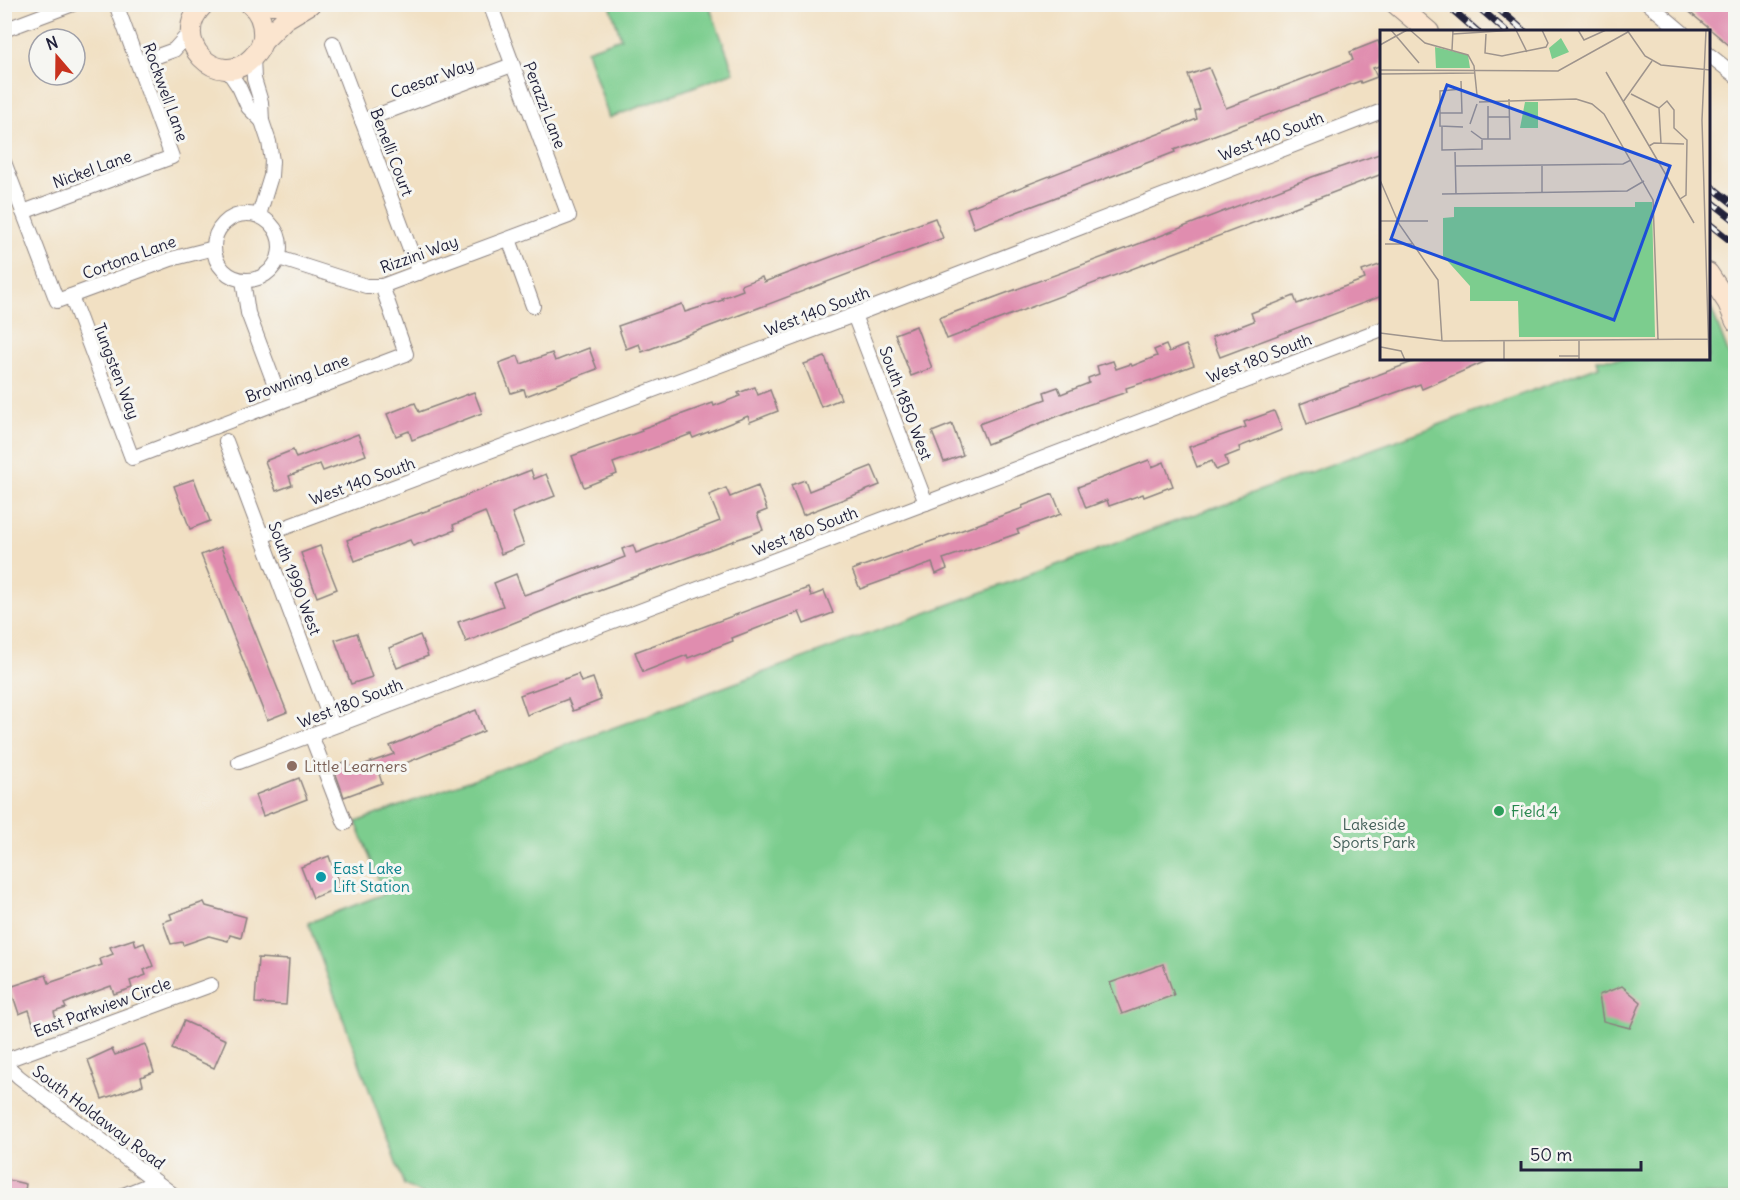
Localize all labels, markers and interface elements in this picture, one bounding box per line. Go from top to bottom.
north arrow [27,27,87,87]
inset map [1380,30,1710,360]
text: N [43,32,60,54]
street label: Rockwell Lane [139,40,193,144]
street label: Caesar Way [388,54,476,102]
street label: Perazzi Lane [519,59,571,151]
street label: Benelli Court [366,105,418,199]
street label: West 140 South [1216,107,1326,165]
street label: Nickel Lane [50,146,134,192]
street label: Cortona Lane [79,231,179,283]
street label: Rizzini Way [377,231,461,277]
street label: West 140 South [762,282,872,340]
street label: Tungsten Way [90,320,144,422]
street label: West 180 South [1204,329,1314,387]
street label: South 1850 West [875,343,937,463]
street label: Browning Lane [243,349,351,407]
street label: West 140 South [306,453,418,509]
street label: West 180 South [750,502,860,560]
street label: South 1990 West [264,518,326,638]
street label: West 180 South [295,674,405,732]
place label: Little Learners [304,756,407,776]
marker: Little Learners [285,759,299,773]
place label: Field 4 [1511,801,1558,821]
marker: Field 4 [1492,804,1506,818]
park label: Lakeside Sports Park [1332,814,1416,852]
place label: East Lake Lift Station [333,858,410,896]
marker: East Lake Lift Station [314,870,328,884]
street label: East Parkview Circle [30,973,174,1041]
street label: South Holdaway Road [29,1061,169,1173]
scale bar [1521,1134,1641,1172]
text: 50 m [1530,1143,1572,1166]

